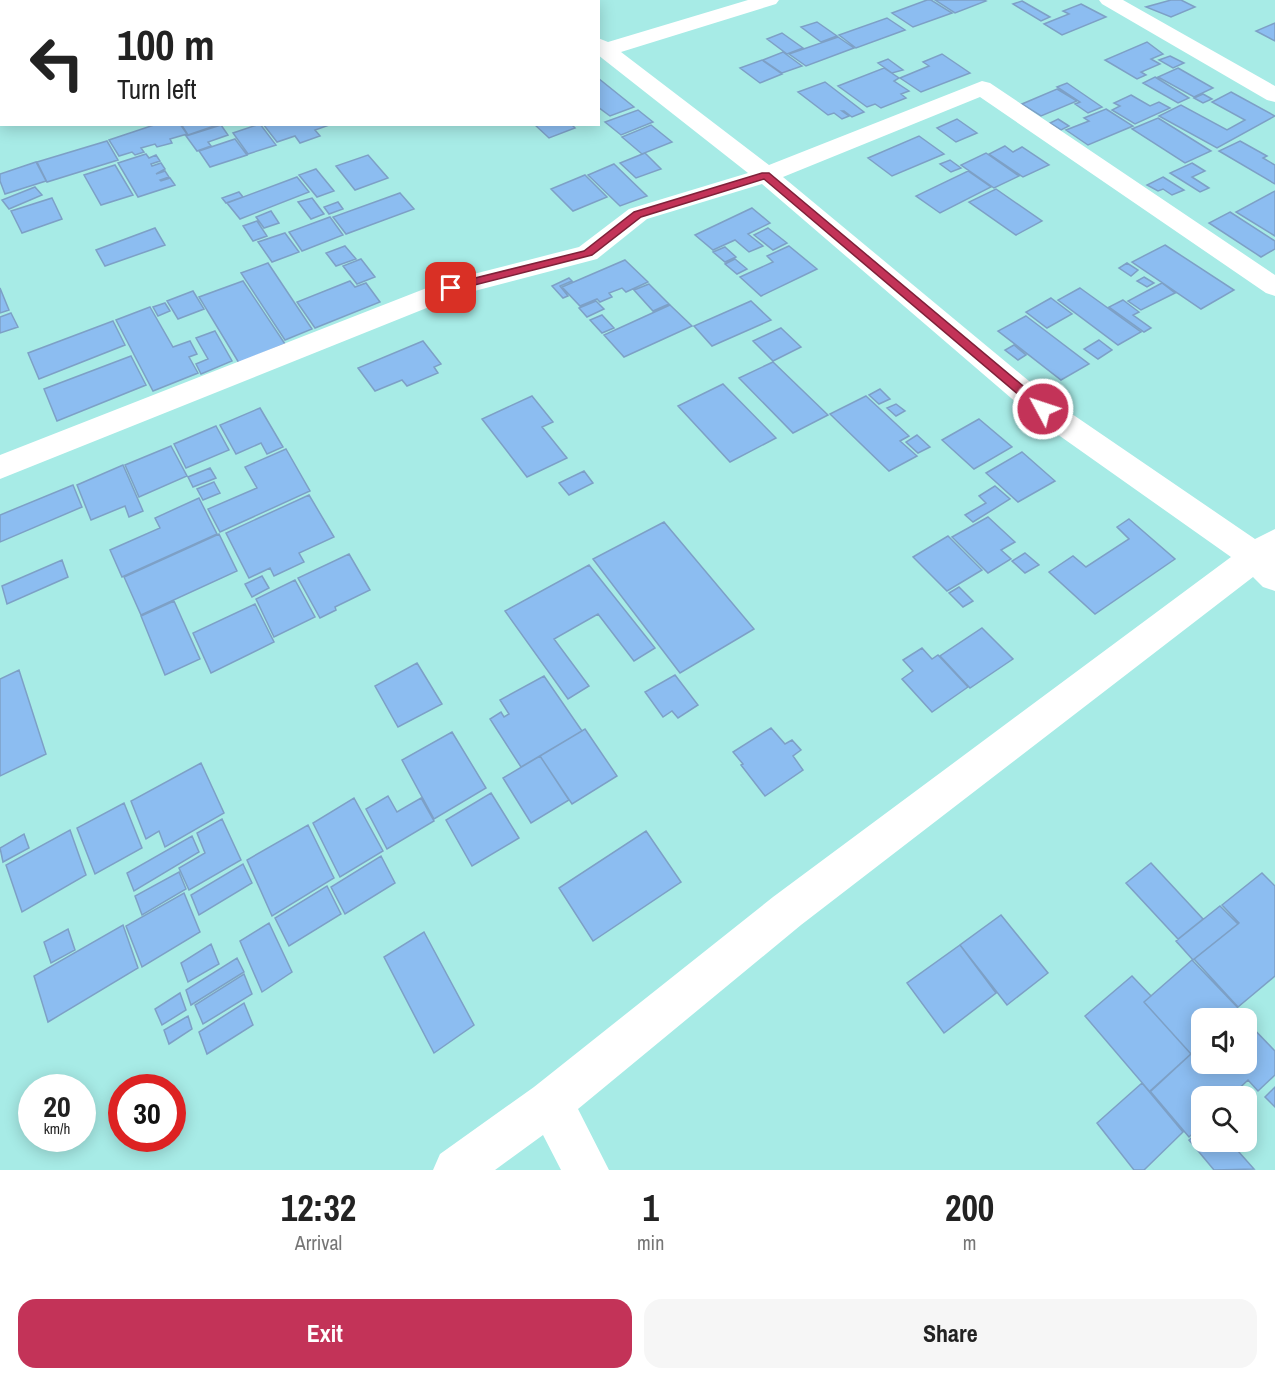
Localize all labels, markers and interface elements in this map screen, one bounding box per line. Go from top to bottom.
text: 100 m [117,17,215,73]
icon: left [18,24,96,102]
text: Turn left [117,71,196,107]
pin [425,262,476,313]
icon: arrive [434,271,467,304]
position arrow [1011,377,1075,441]
map controls [1191,1008,1257,1152]
button: sound [1191,1008,1257,1074]
speed limit sign: 30 [108,1074,186,1152]
text: 20 [43,1086,71,1126]
button: search [1191,1086,1257,1152]
text: km/h [44,1118,70,1139]
text: 12:32 [281,1184,356,1232]
text: 1 [642,1184,659,1232]
text: 200 [945,1184,994,1232]
text: Arrival [295,1229,342,1256]
text: min [637,1229,664,1256]
text: m [963,1229,976,1256]
button: Exit [18,1299,632,1368]
button: Share [644,1299,1257,1368]

